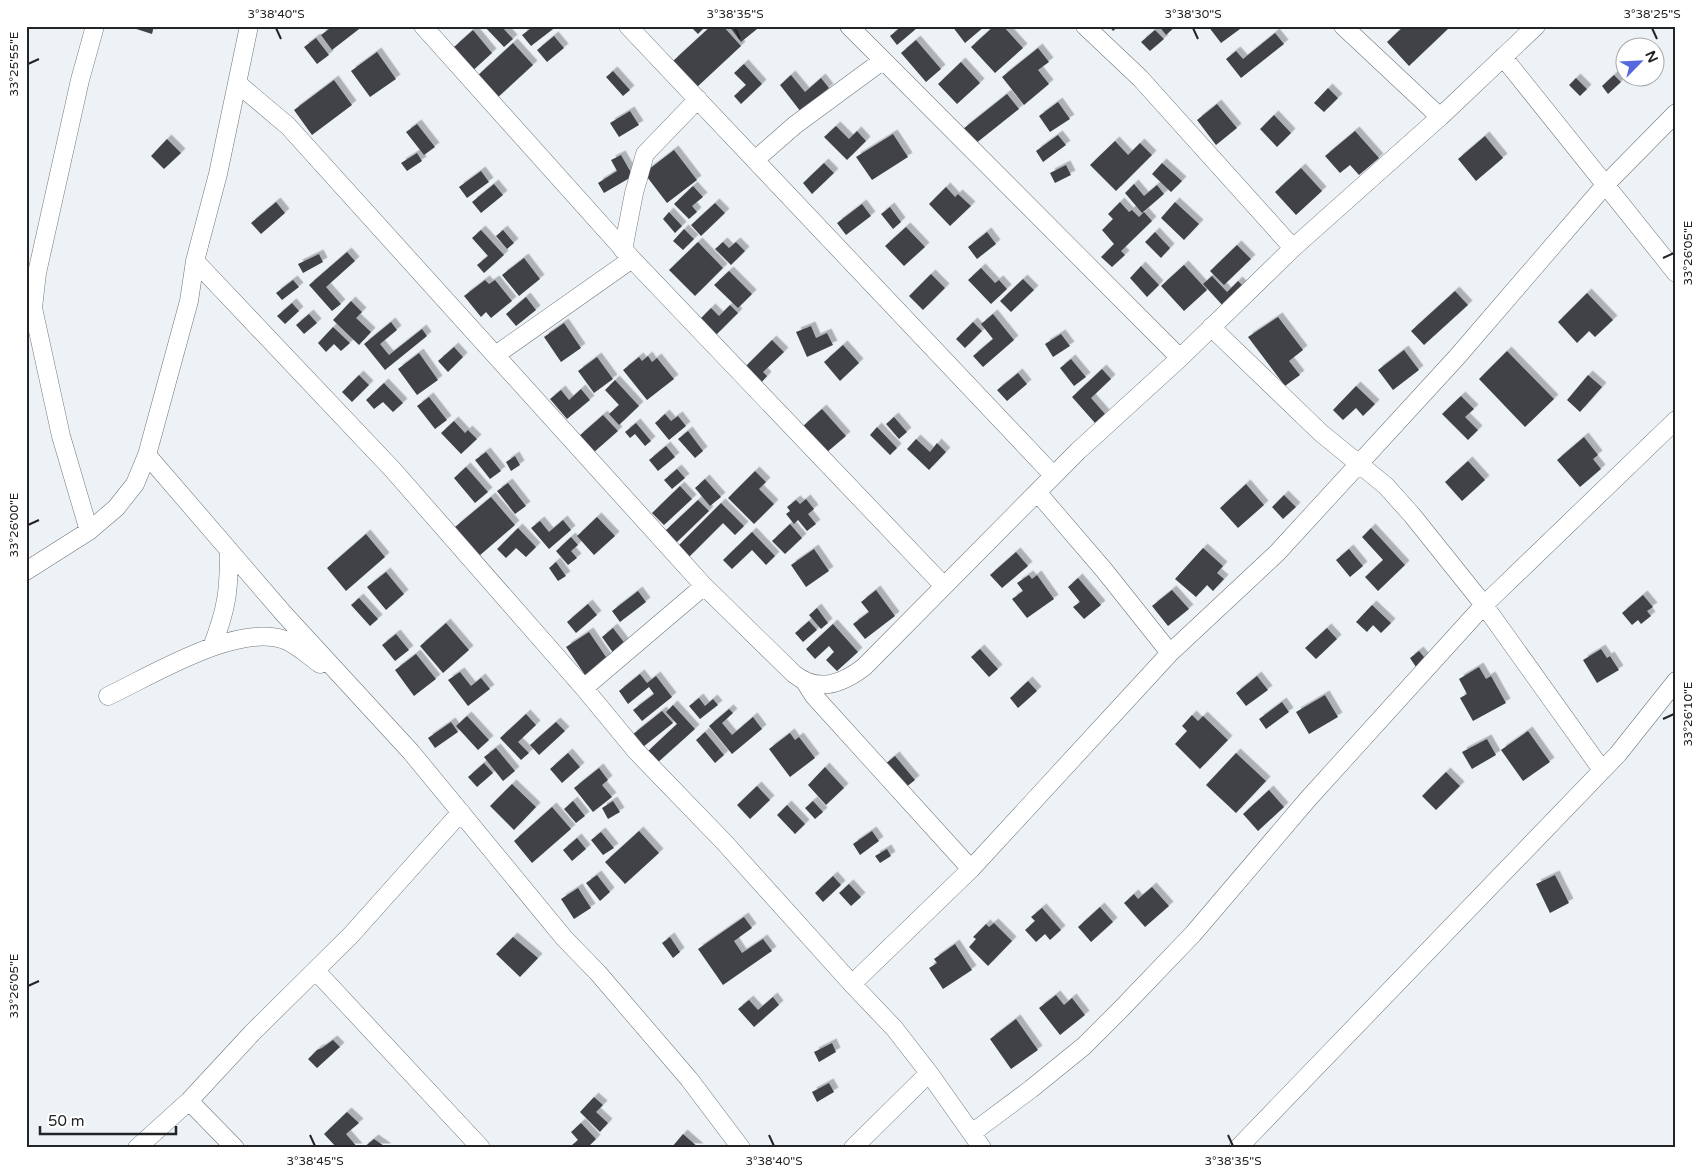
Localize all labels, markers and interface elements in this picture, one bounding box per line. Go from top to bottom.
text: 3°38'40"S [247,7,305,21]
text: 3°38'35"S [706,7,764,21]
text: 3°38'30"S [1164,7,1222,21]
text: 3°38'25"S [1623,7,1681,21]
text: 33°25'55"E [7,31,21,97]
north arrow [1614,38,1664,88]
text: N [1641,48,1661,66]
text: 33°26'05"E [1681,220,1695,286]
text: 33°26'00"E [7,492,21,558]
text: 33°26'10"E [1681,681,1695,747]
text: 33°26'05"E [7,953,21,1019]
scale bar [40,1104,176,1136]
text: 50 m [48,1112,85,1130]
text: 3°38'45"S [286,1154,344,1168]
text: 3°38'40"S [745,1154,803,1168]
text: 3°38'35"S [1204,1154,1262,1168]

